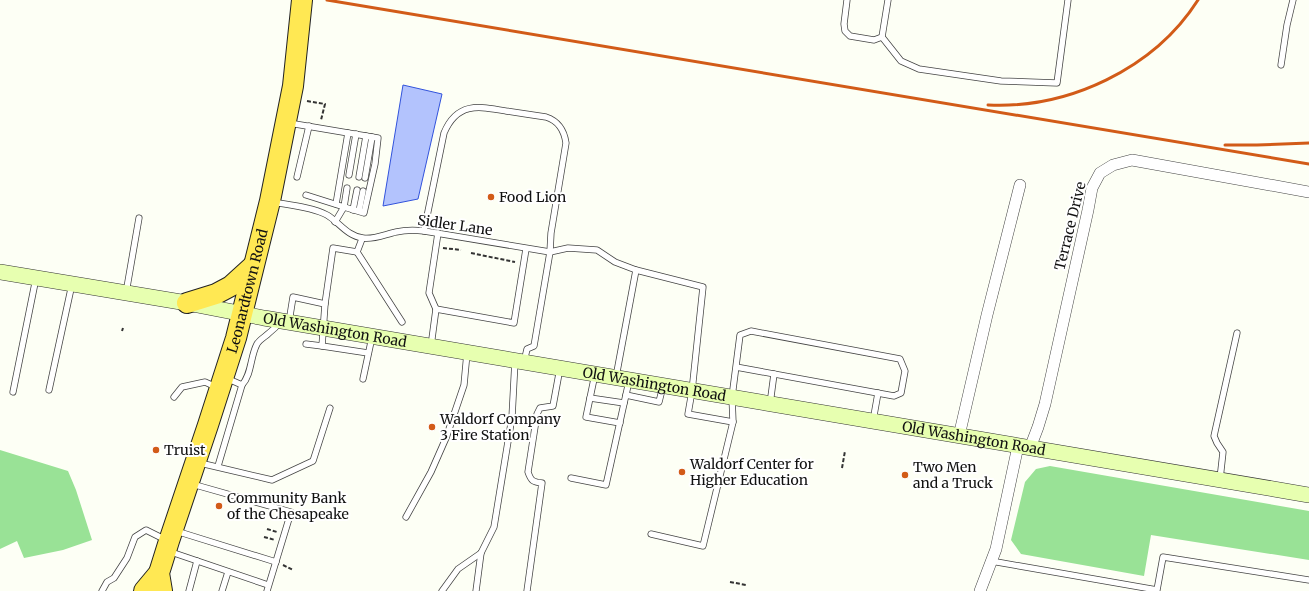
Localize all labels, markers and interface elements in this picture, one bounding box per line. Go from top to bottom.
street label: Terrace Drive [1050,180,1090,272]
place label: Food Lion [499,188,566,206]
marker: Food Lion [486,192,496,202]
street label: Sidler Lane [416,211,494,239]
street label: Leonardtown Road [223,226,272,355]
street label: Old Washington Road [262,309,409,351]
street label: Old Washington Road [581,363,728,405]
place label: Waldorf Company 3 Fire Station [439,410,562,444]
street label: Old Washington Road [901,417,1048,459]
marker: Waldorf Company 3 Fire Station [427,422,437,432]
place label: Truist [164,441,206,459]
marker: Truist [151,445,161,455]
place label: Waldorf Center for Higher Education [689,455,814,489]
place label: Two Men and a Truck [913,458,993,492]
marker: Waldorf Center for Higher Education [677,467,687,477]
marker: Two Men and a Truck [900,470,910,480]
place label: Community Bank of the Chesapeake [227,489,349,523]
marker: Community Bank of the Chesapeake [214,501,224,511]

